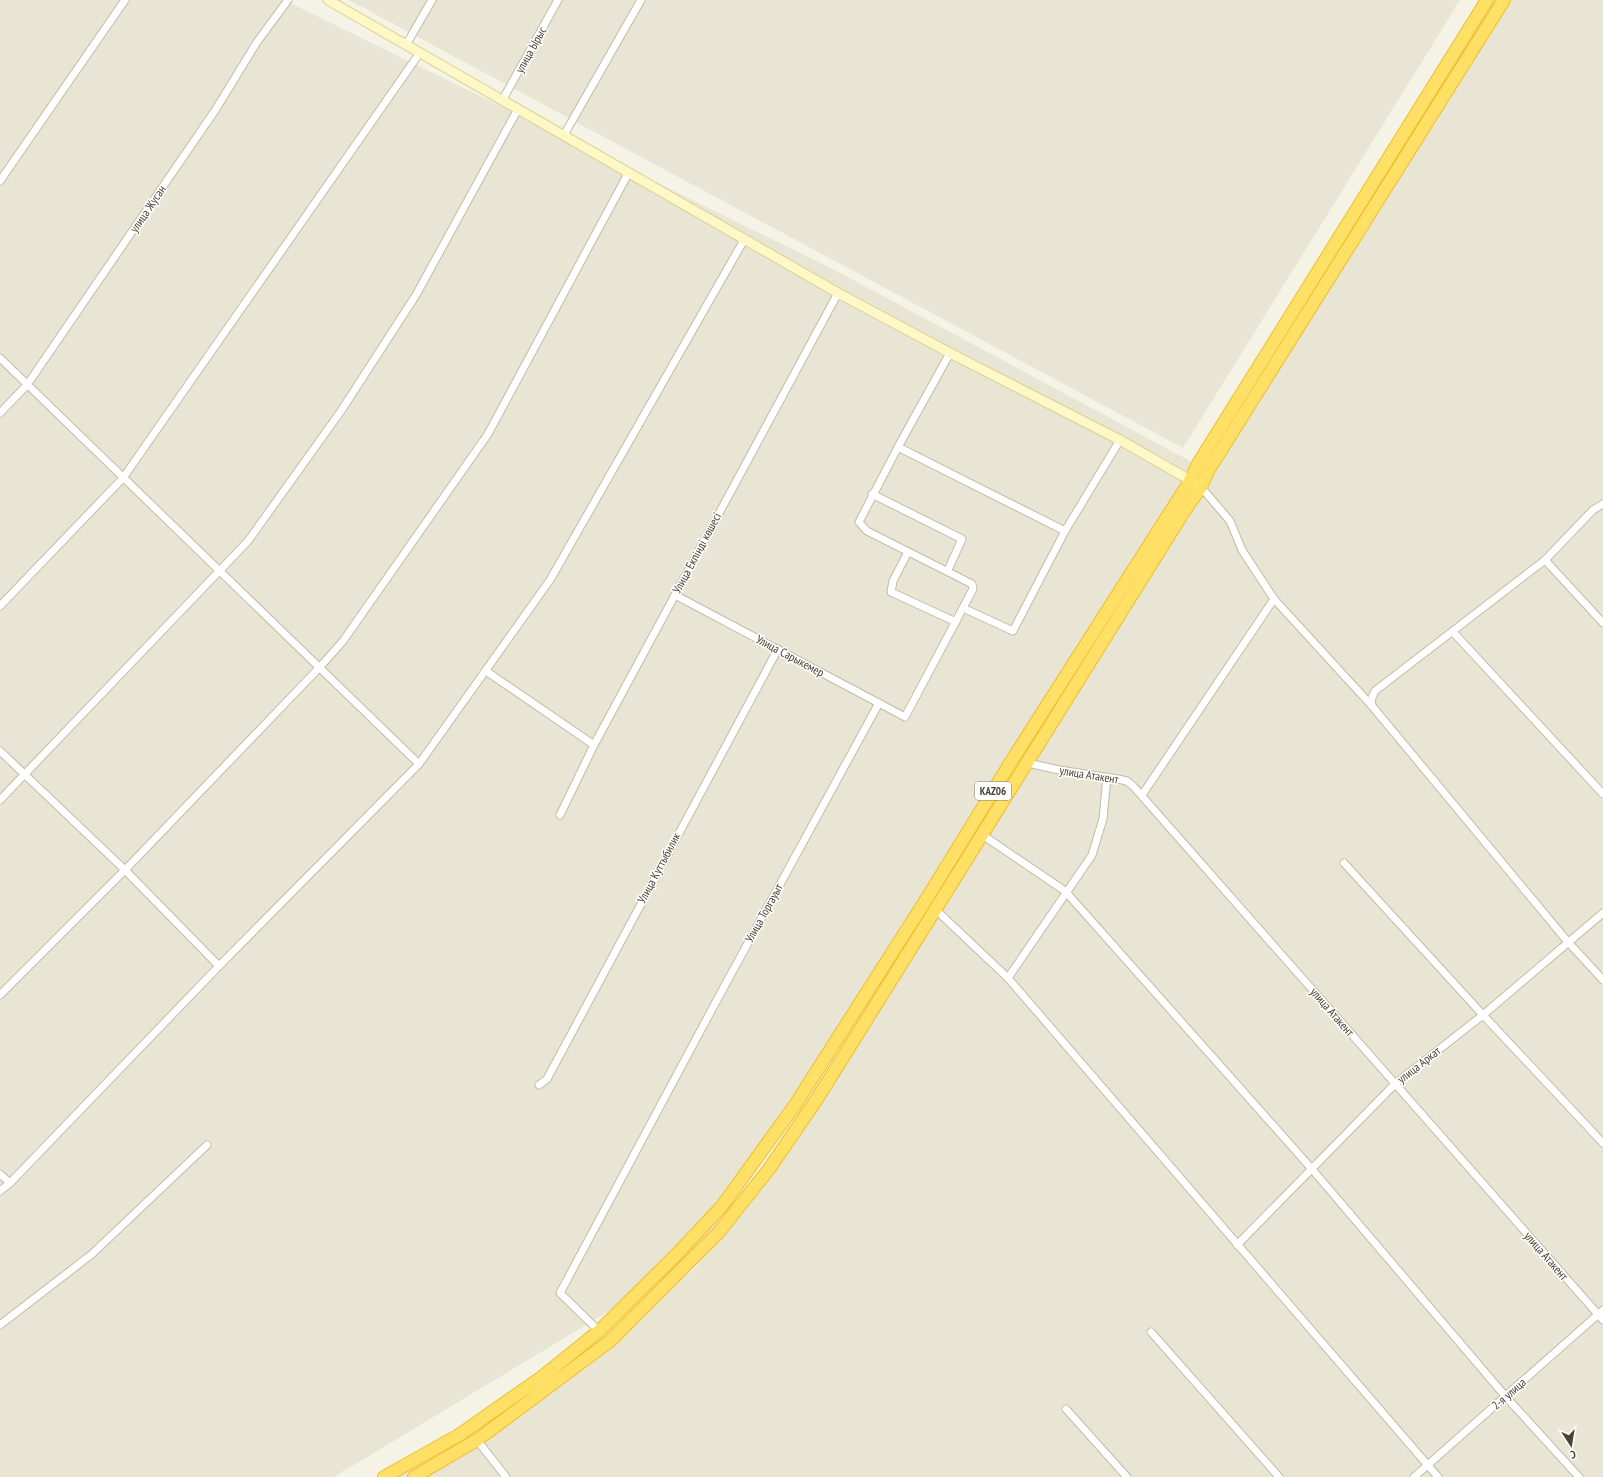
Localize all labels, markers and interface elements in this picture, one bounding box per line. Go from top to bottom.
street label: улица Ырыс [512,23,550,76]
street label: улица Жусан [126,182,169,235]
street label: Улица Екпінді көшесі [669,510,724,596]
street label: Улица Сарыкемер [753,631,827,680]
street label: улица Атакент [1059,762,1120,787]
road number: KАZ06 [975,782,1011,800]
street label: Улица Куттыбилик [634,830,684,906]
street label: Улица Торгауыт [741,881,786,945]
street label: улица Атакент [1307,984,1358,1039]
street label: улица Аркат [1394,1043,1444,1086]
street label: улица Атакент [1521,1228,1572,1283]
street label: 2-я улица [1488,1375,1529,1413]
north arrow [1551,1425,1591,1465]
text: С [1569,1447,1577,1462]

